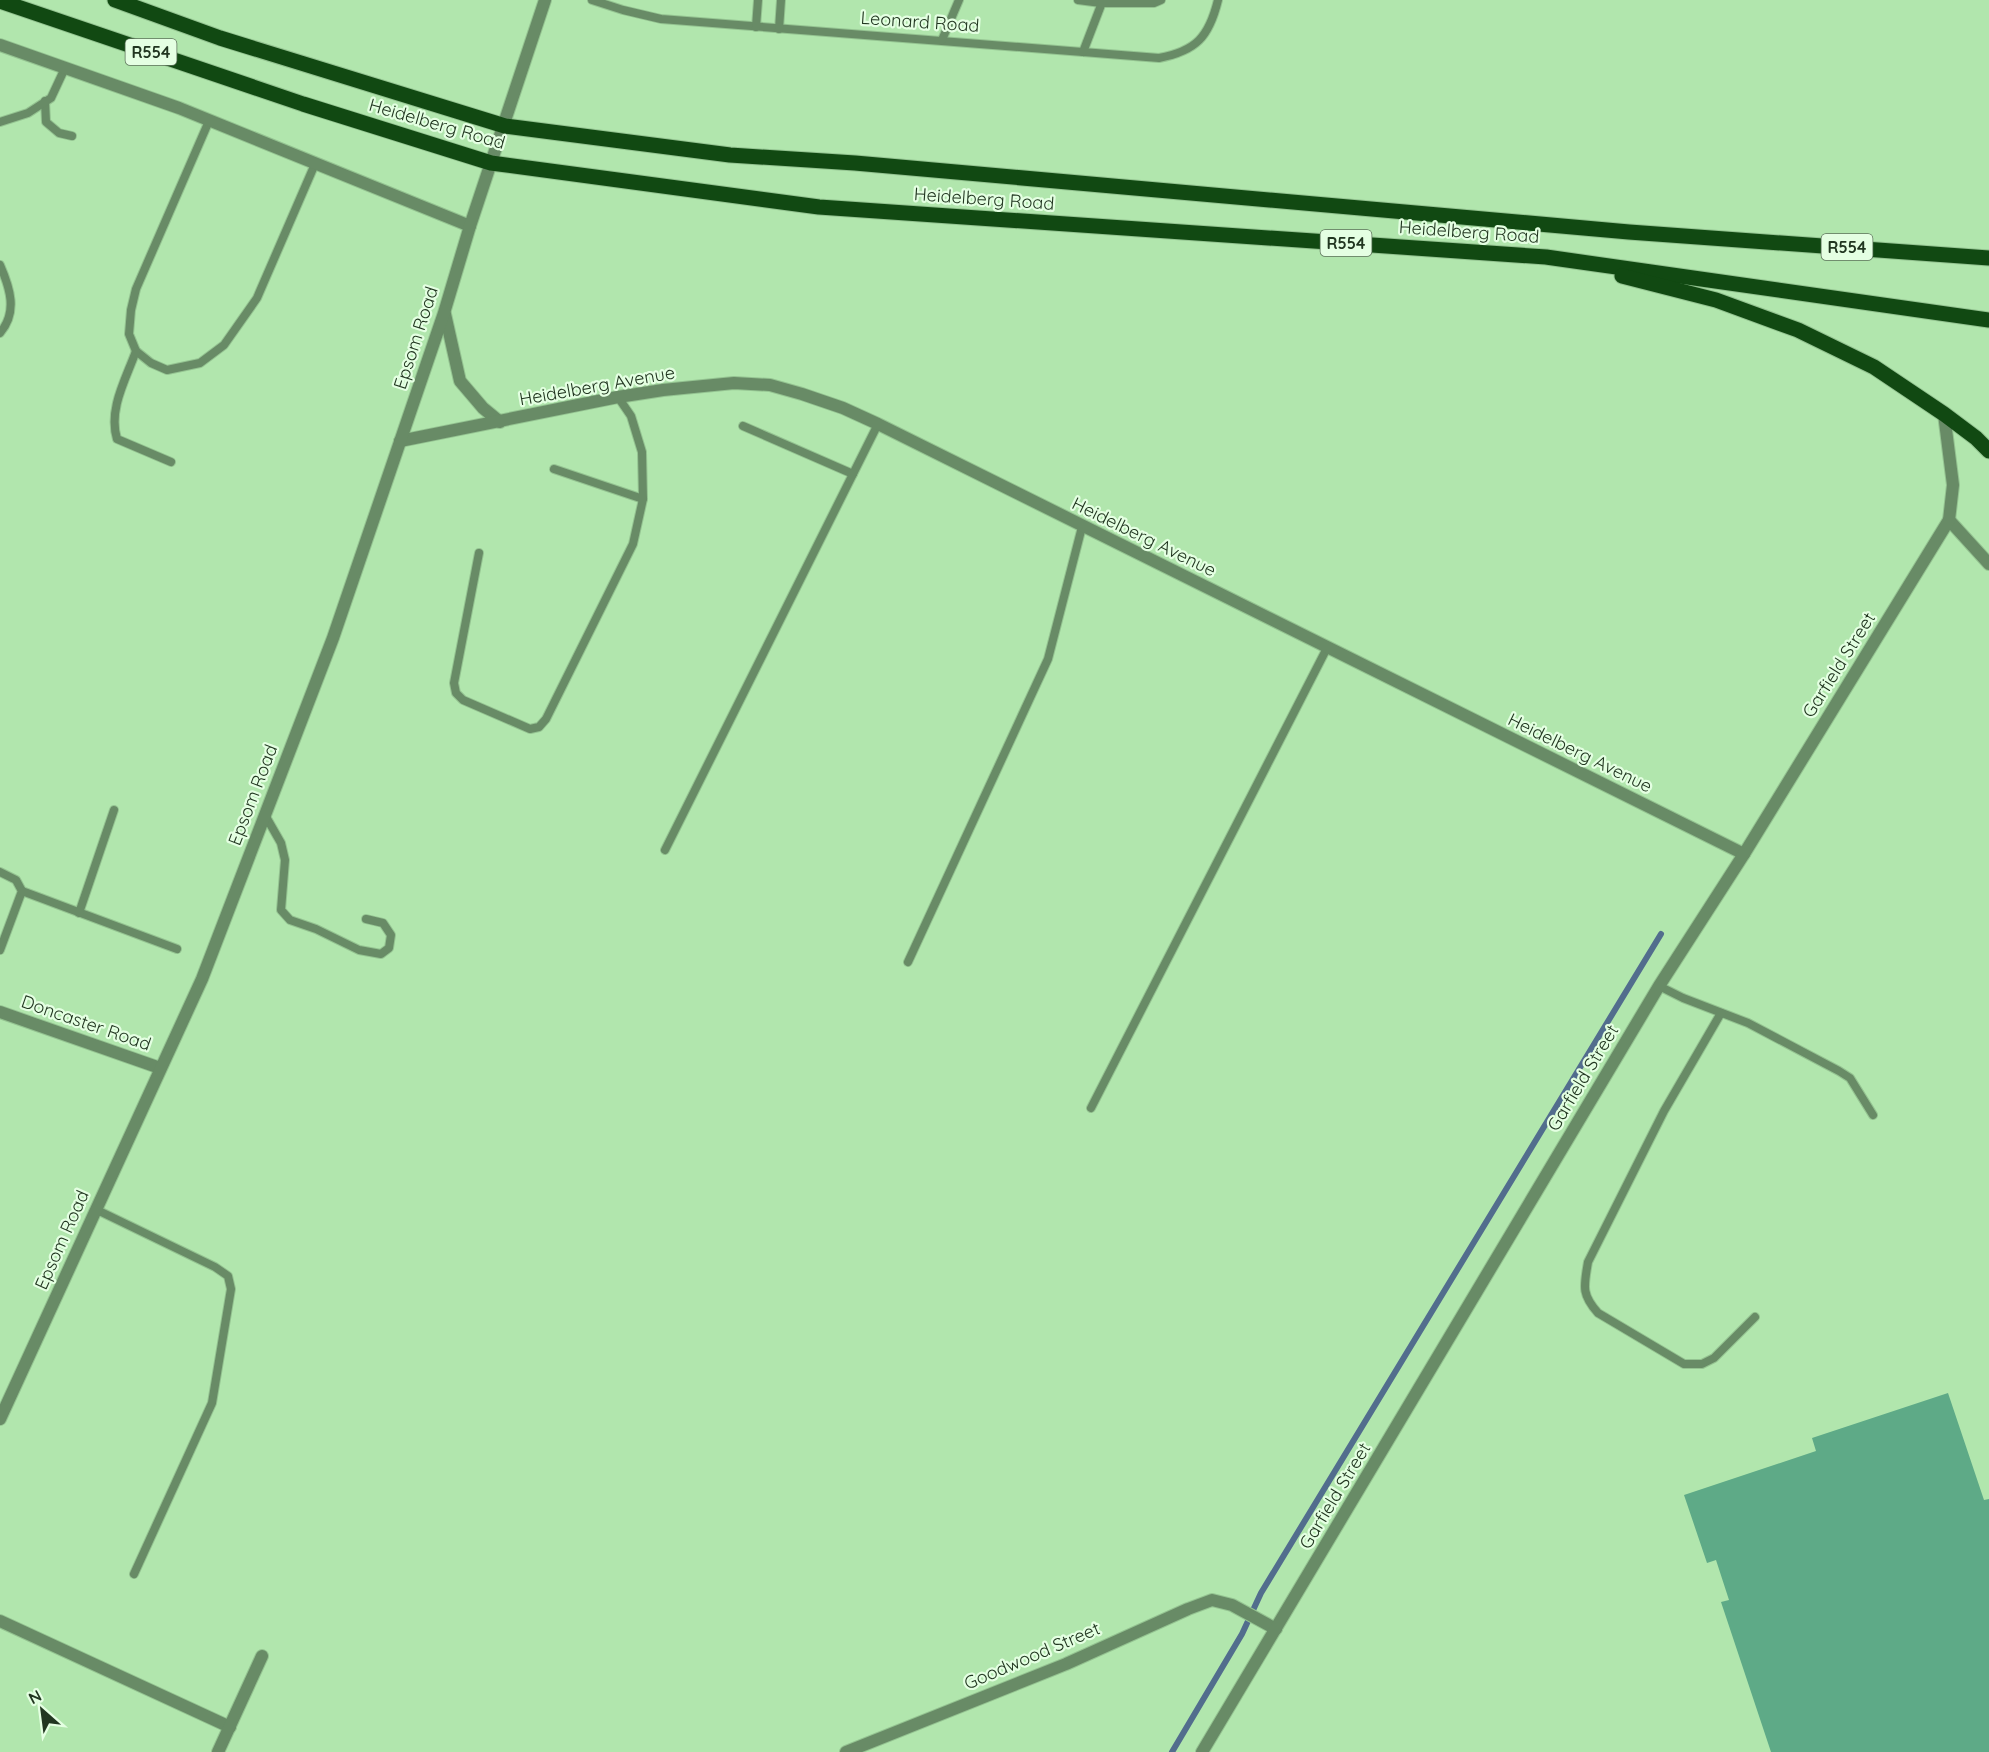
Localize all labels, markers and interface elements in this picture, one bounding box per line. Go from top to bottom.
street label: Leonard Road [860,6,980,37]
road number: R554 [126,39,176,65]
street label: Heidelberg Road [366,93,508,154]
street label: Heidelberg Road [913,182,1055,215]
street label: Heidelberg Road [1398,215,1540,248]
road number: R554 [1320,230,1372,256]
road number: R554 [1822,234,1872,260]
street label: Epsom Road [388,284,443,392]
street label: Heidelberg Avenue [517,360,677,411]
street label: Heidelberg Avenue [1068,492,1220,581]
street label: Garfield Street [1797,608,1880,722]
street label: Heidelberg Avenue [1504,708,1656,797]
street label: Epsom Road [223,741,282,849]
street label: Doncaster Road [18,990,154,1055]
street label: Garfield Street [1542,1020,1623,1135]
street label: Epsom Road [29,1187,94,1293]
street label: Garfield Street [1294,1438,1375,1553]
street label: Goodwood Street [960,1617,1103,1695]
north arrow [12,1680,72,1740]
text: N [25,1685,45,1708]

